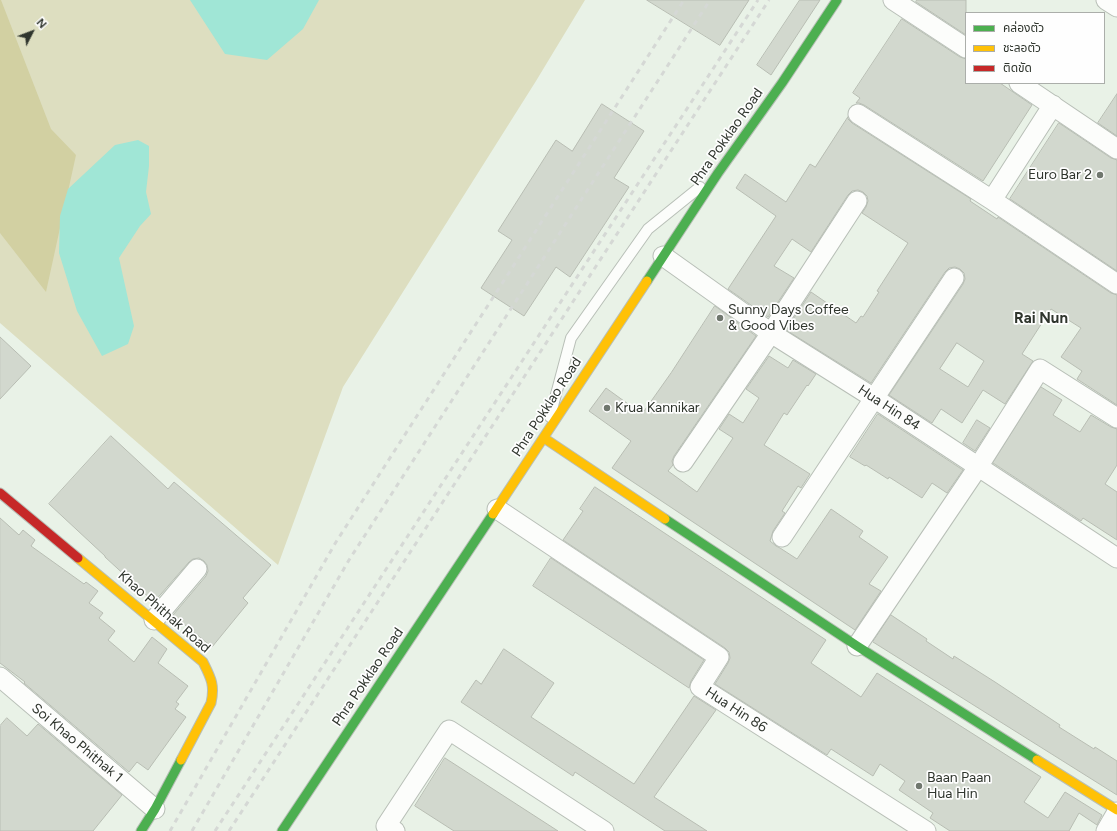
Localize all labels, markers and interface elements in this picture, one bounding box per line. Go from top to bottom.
north arrow [12,12,52,52]
legend [965,12,1105,84]
text: N [34,16,49,31]
text: คล่องตัว [1003,21,1044,35]
text: ชะลอตัว [1003,41,1041,55]
text: ติดขัด [1003,61,1032,75]
street label: Phra Pokklao Road [687,85,767,189]
place label: Euro Bar 2 [1028,167,1092,183]
marker: Euro Bar 2 [1095,170,1105,180]
place label: Sunny Days Coffee & Good Vibes [728,302,849,334]
district label: Rai Nun [1014,310,1068,328]
marker: Sunny Days Coffee & Good Vibes [715,313,725,323]
street label: Phra Pokklao Road [509,354,585,460]
street label: Hua Hin 84 [855,382,923,434]
place label: Krua Kannikar [615,400,700,416]
marker: Krua Kannikar [602,403,612,413]
street label: Khao Phithak Road [114,567,214,657]
street label: Phra Pokklao Road [329,625,407,729]
street label: Hua Hin 86 [702,684,770,736]
street label: Soi Khao Phithak 1 [28,700,126,786]
place label: Baan Paan Hua Hin [927,770,991,802]
marker: Baan Paan Hua Hin [914,781,924,791]

